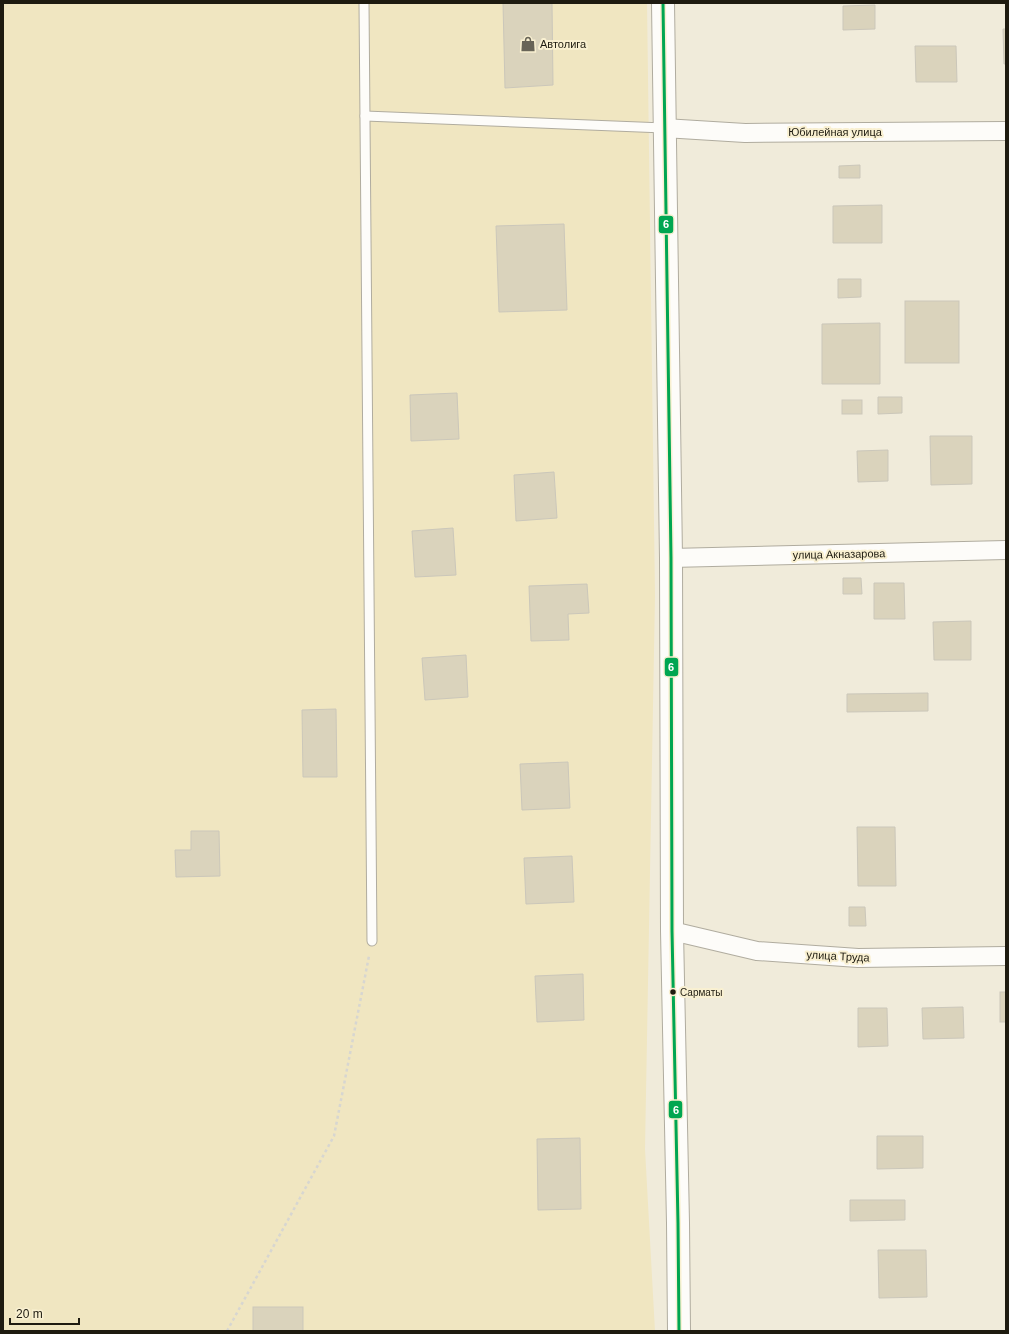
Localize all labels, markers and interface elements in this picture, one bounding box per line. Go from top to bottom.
shop icon: Автолига [519,35,537,53]
place label: Автолига [540,38,587,50]
street label: Юбилейная улица [788,126,883,138]
line badge: 6 [658,215,674,234]
text: 6 [663,218,669,230]
street label: улица Акназарова [793,547,886,561]
line badge: 6 [664,657,679,677]
text: 6 [668,661,674,673]
street label: улица Труда [806,948,871,964]
marker: Сарматы [668,987,678,997]
place label: Сарматы [680,987,722,998]
line badge: 6 [668,1100,683,1119]
text: 6 [673,1104,679,1116]
scale bar [10,1300,79,1326]
text: 20 m [16,1307,43,1321]

